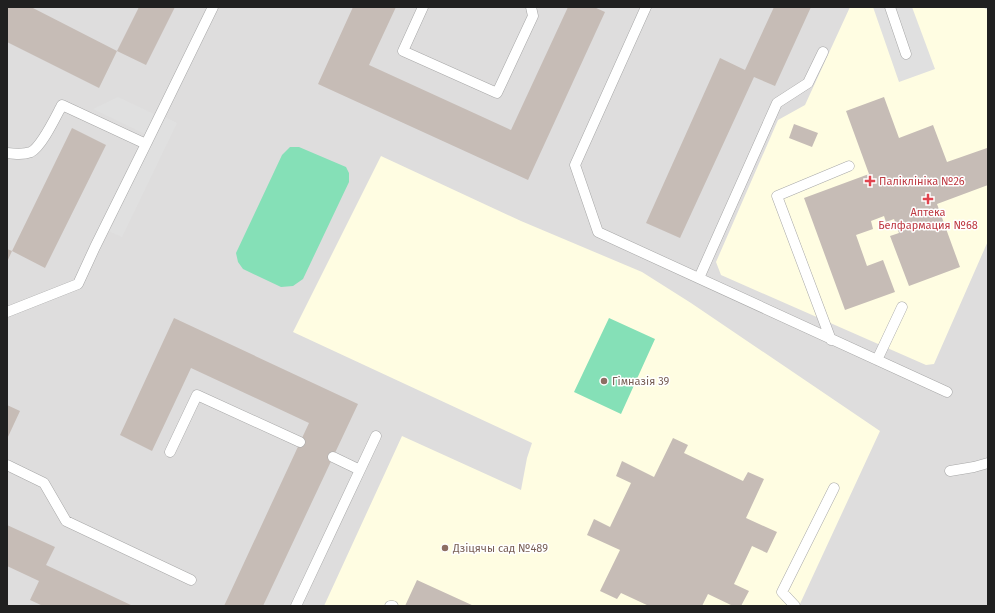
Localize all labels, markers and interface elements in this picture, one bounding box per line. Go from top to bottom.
marker: Паліклініка №26 [864,175,876,187]
place label: Паліклініка №26 [879,175,965,188]
marker: Аптека Белфармация №68 [923,194,933,204]
place label: Аптека Белфармация №68 [878,206,978,232]
place label: Гімназія 39 [612,375,670,388]
marker: Гімназія 39 [599,376,609,386]
place label: Дзіцячы сад №489 [452,542,548,555]
marker: Дзіцячы сад №489 [440,543,450,553]

